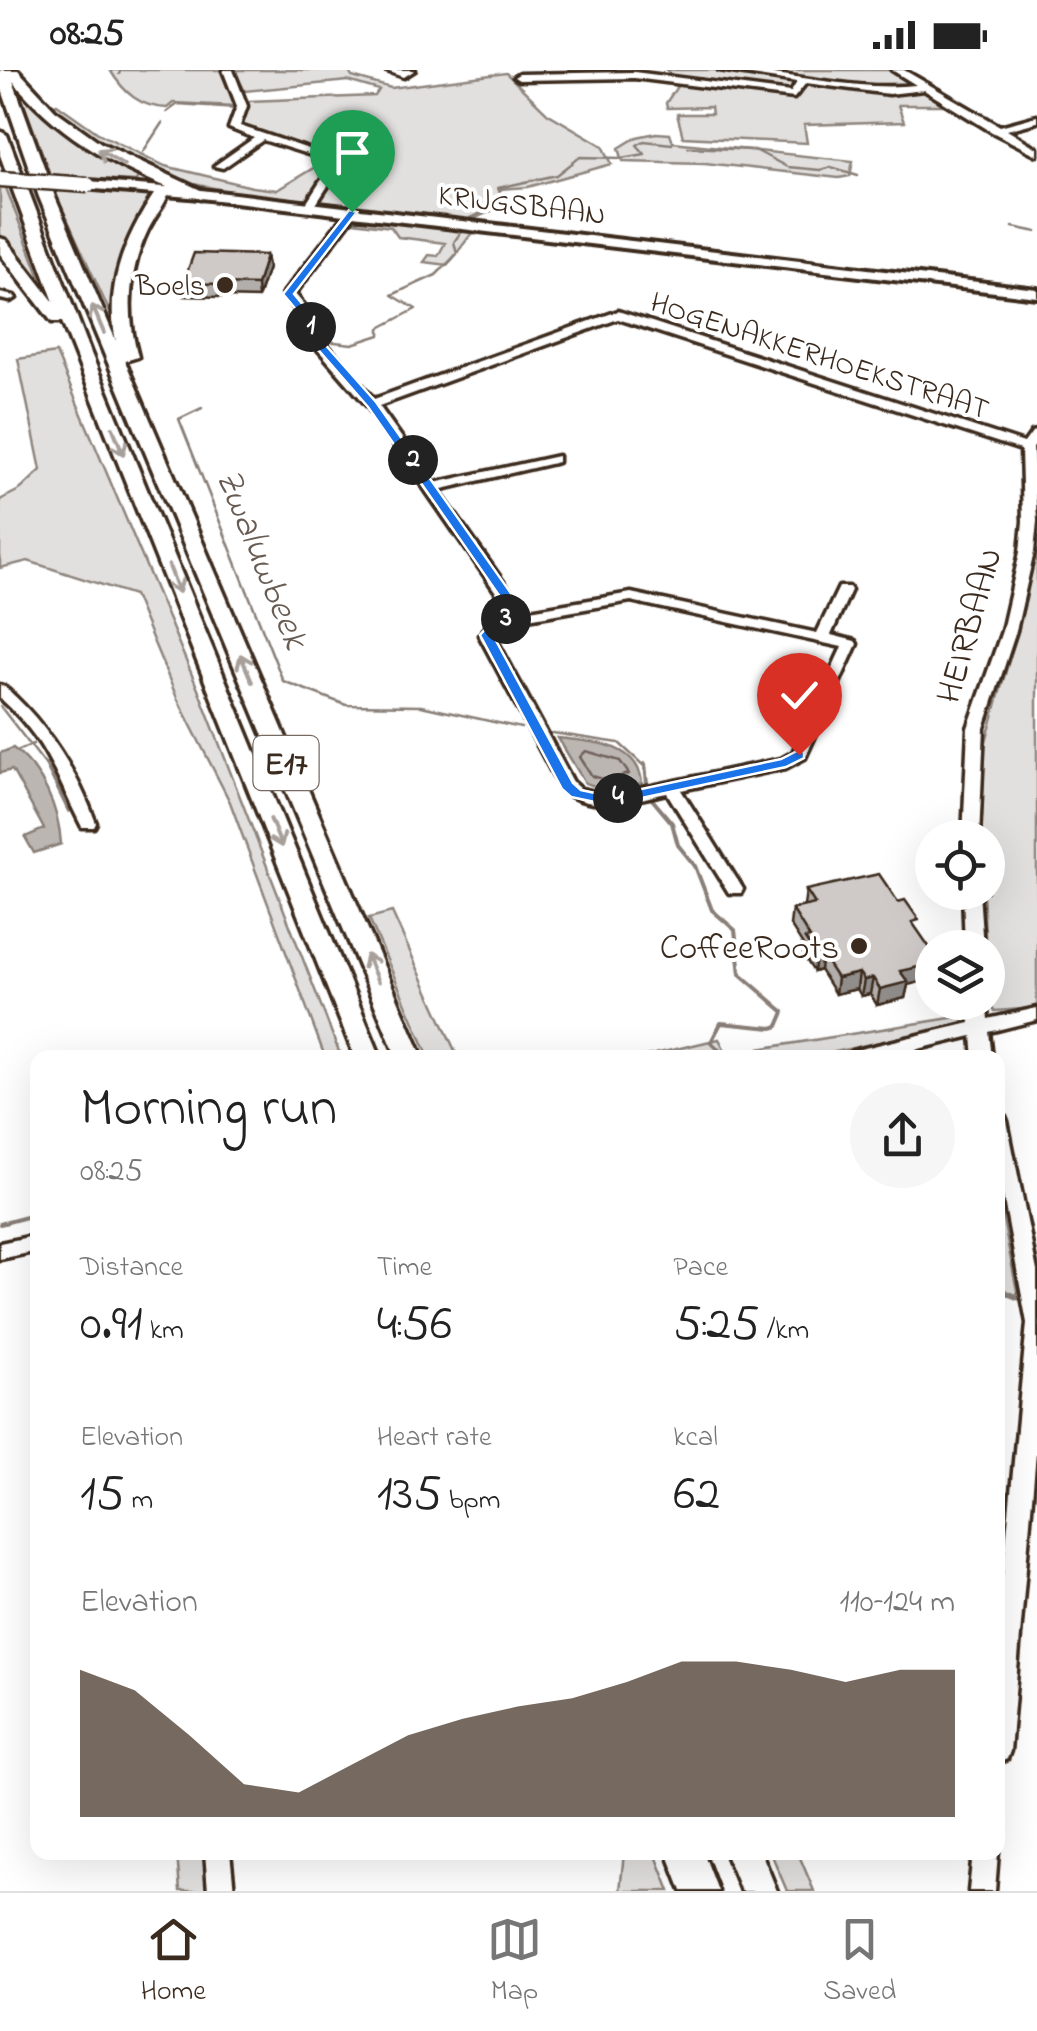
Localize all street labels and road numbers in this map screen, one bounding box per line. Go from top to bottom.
street label: KRIJGSBAAN [435,175,608,239]
street label: HOGENAKKERHOEKSTRAAT [644,282,994,433]
street label: HEIRBAAN [925,542,1018,710]
road number: E17 [254,736,318,790]

